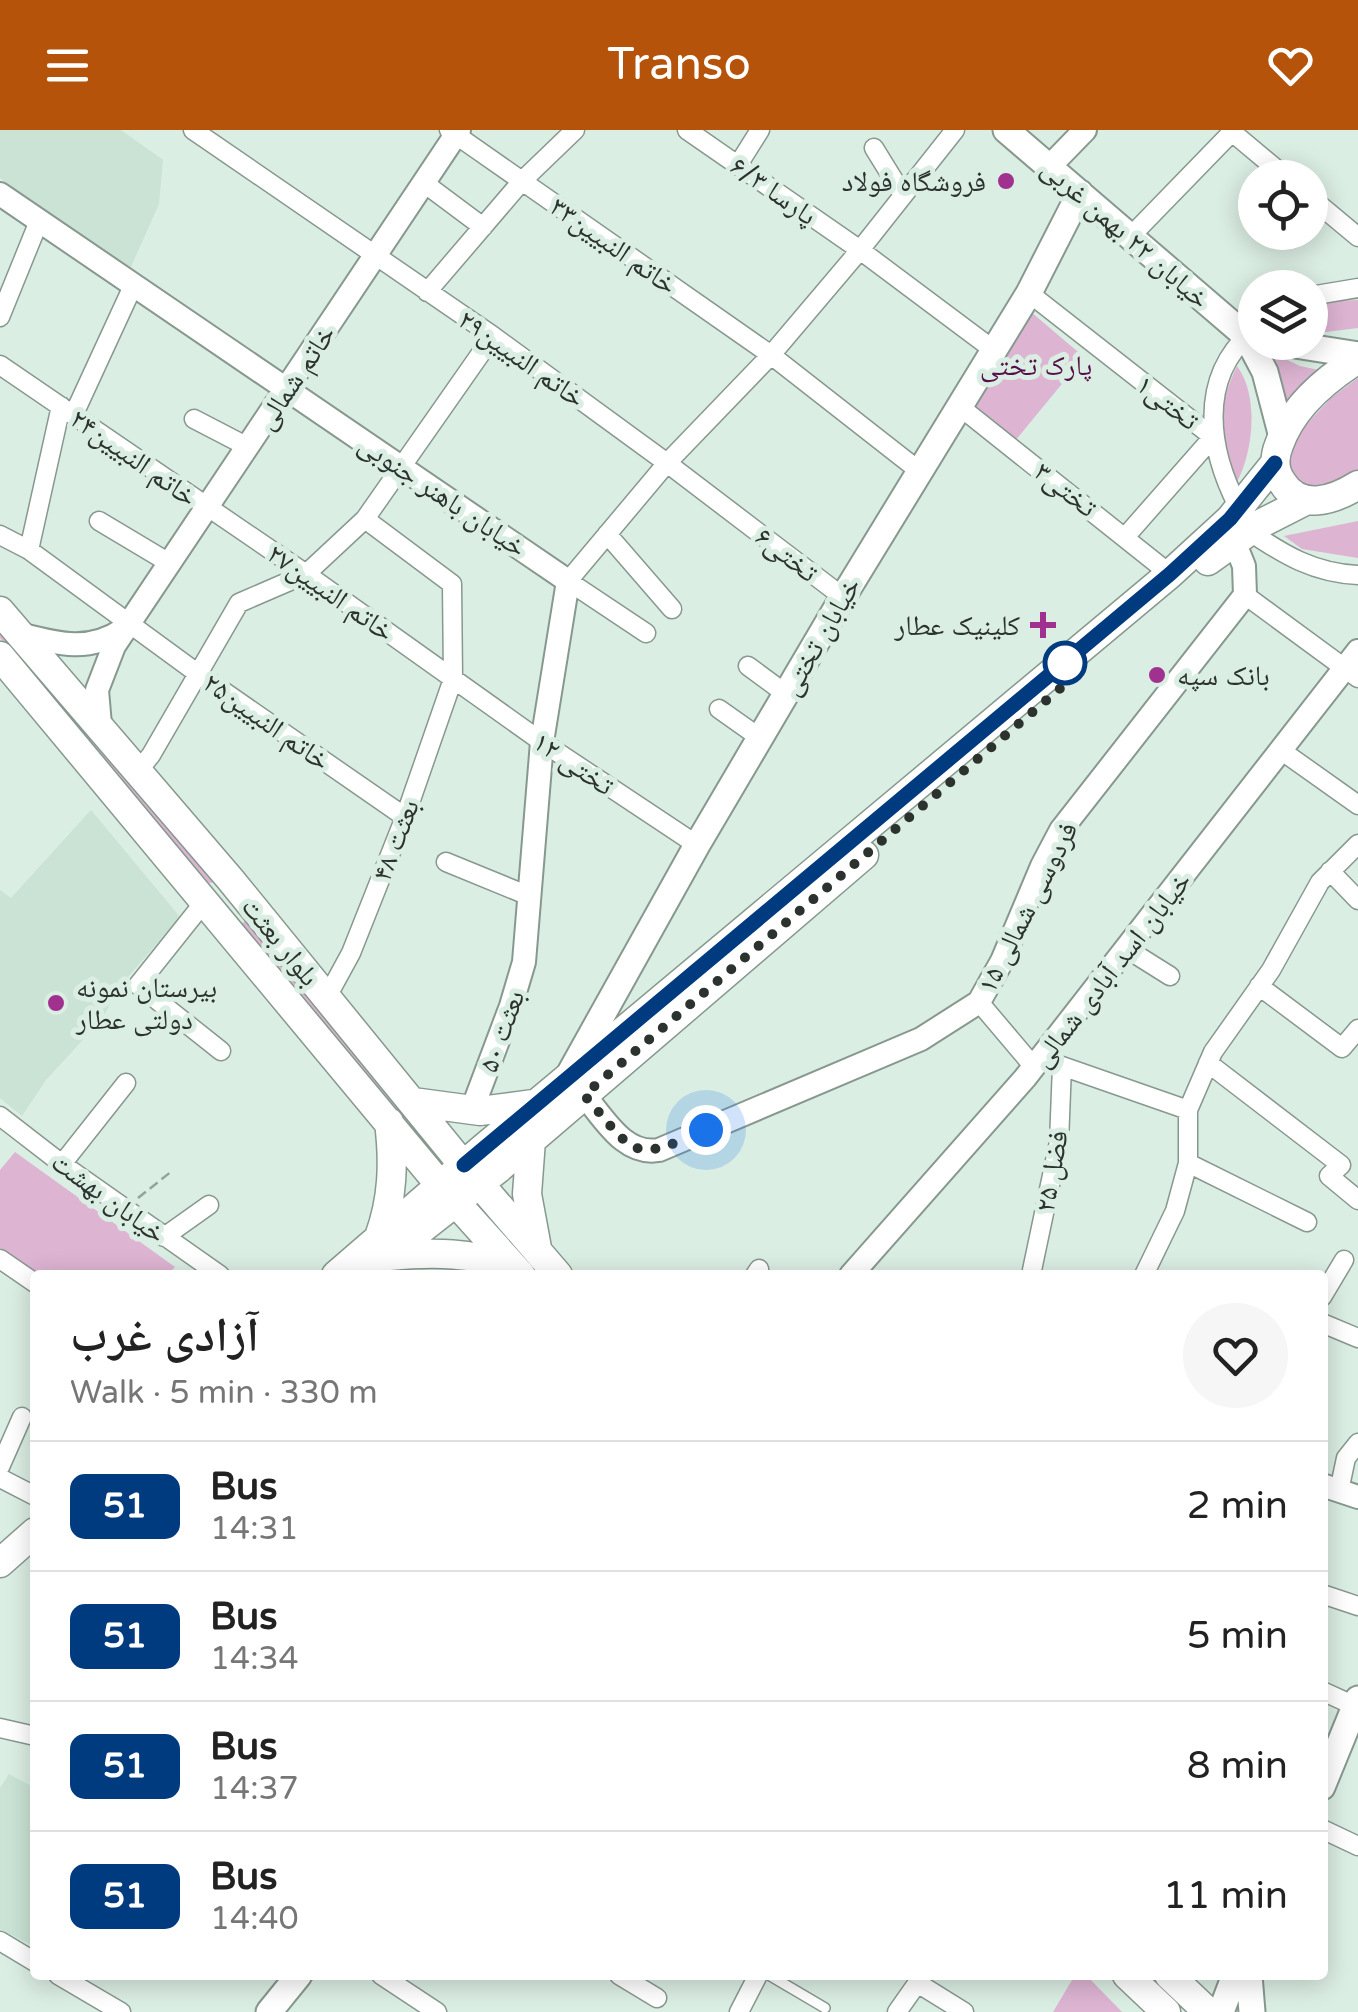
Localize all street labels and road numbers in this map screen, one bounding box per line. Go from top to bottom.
street label: پارسا ۶/۳ [724,149,823,233]
street label: خیابان ۲۲ بهمن غربی [1034,151,1216,316]
street label: خاتم النبیین۳۳ [543,190,683,303]
street label: خاتم النبیین۲۹ [451,303,591,416]
street label: خاتم شمالی [249,319,344,437]
street label: تختی۱ [1129,368,1205,438]
street label: خاتم النبیین۲۴ [63,402,203,515]
street label: خیابان باهنر جنوبی [352,427,533,565]
street label: تختی۳ [1027,455,1103,525]
street label: تختی۶ [748,520,824,590]
street label: خاتم النبیین۲۷ [260,537,400,650]
street label: خیابان تختی [773,571,868,702]
street label: خاتم النبیین۲۵ [196,666,336,779]
street label: تختی ۱۲ [527,725,620,803]
street label: بعثت ۴۸ [365,795,427,886]
street label: فردوسی شمالی ۱۵ [970,816,1086,999]
street label: خیابان اسد آبادی شمالی [1025,865,1199,1074]
street label: بلوار بعثت [234,890,326,993]
street label: بعثت ۵۰ [471,986,532,1077]
street label: فضل ۲۵ [1028,1128,1076,1215]
street label: خیابان بهشت [45,1145,172,1251]

